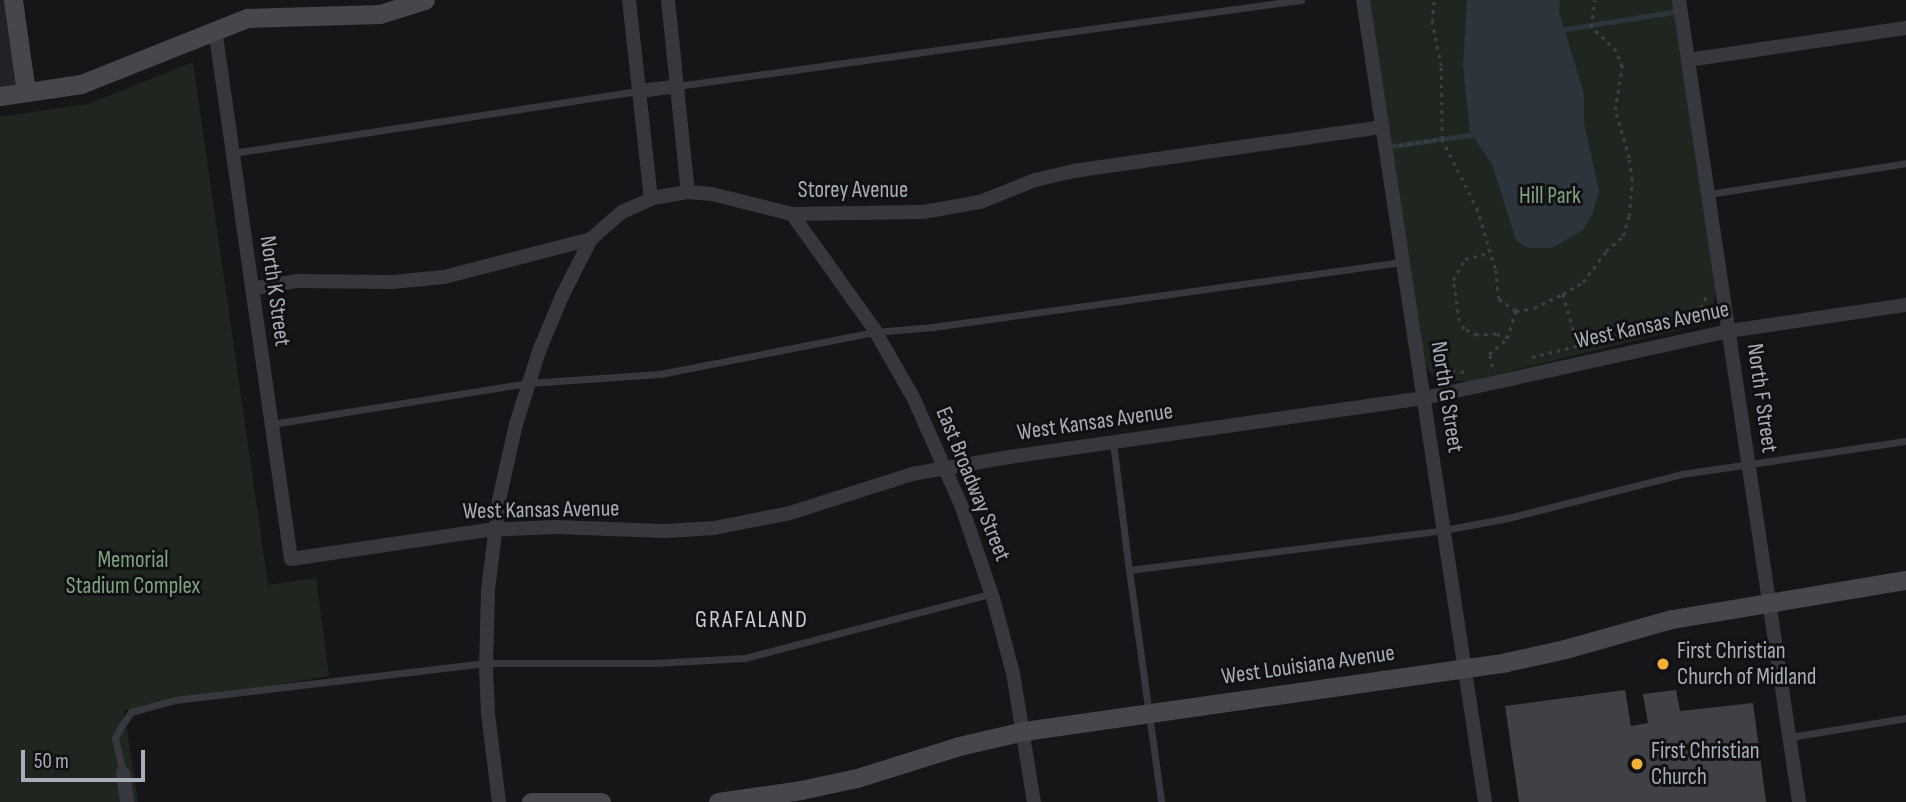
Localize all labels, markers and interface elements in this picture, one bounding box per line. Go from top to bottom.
street label: Storey Avenue [798,176,908,204]
park label: Hill Park [1519,182,1581,210]
street label: North K Street [254,234,296,348]
street label: West Kansas Avenue [1572,295,1732,355]
street label: North G Street [1425,339,1469,455]
street label: North F Street [1741,342,1783,454]
street label: West Kansas Avenue [1015,397,1175,447]
street label: East Broadway Street [930,403,1016,565]
street label: West Kansas Avenue [462,495,620,525]
park label: Memorial Stadium Complex [66,546,200,600]
district label: GRAFALAND [696,606,808,634]
place label: First Christian Church of Midland [1677,637,1816,691]
street label: West Louisiana Avenue [1220,639,1396,691]
marker: First Christian Church of Midland [1655,656,1671,672]
scale bar [24,736,149,780]
place label: First Christian Church [1651,737,1760,791]
text: 50 m [34,749,69,774]
marker: First Christian Church [1629,756,1645,772]

